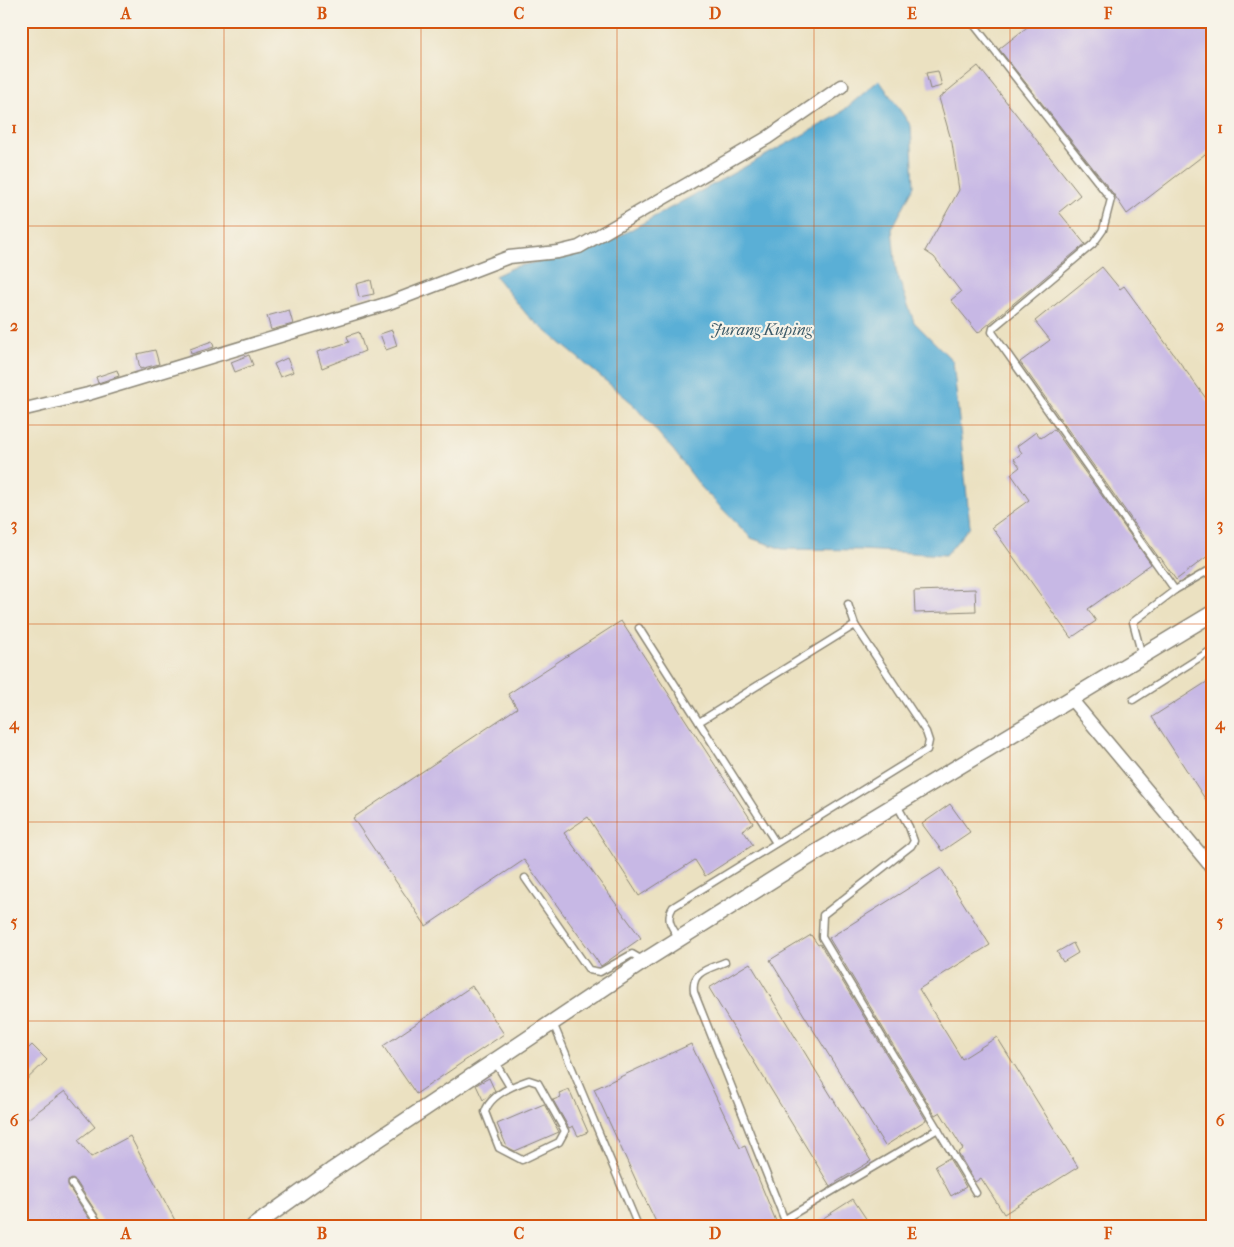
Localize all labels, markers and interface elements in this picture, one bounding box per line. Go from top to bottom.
text: A [120,4,132,23]
text: B [317,4,327,23]
text: C [514,4,525,23]
text: D [709,4,721,23]
text: E [907,4,917,23]
text: F [1103,4,1113,23]
text: 1 [11,118,17,137]
text: 1 [1217,118,1223,137]
text: 2 [10,316,18,335]
text: 2 [1216,316,1224,335]
water label: Jurang Kuping [710,320,813,339]
text: 3 [11,515,17,535]
text: 3 [1217,515,1223,535]
text: 4 [8,714,20,734]
text: 4 [1214,714,1226,734]
text: 5 [11,912,18,931]
text: 5 [1217,912,1224,931]
text: 6 [10,1111,19,1130]
text: 6 [1216,1111,1225,1130]
text: A [120,1224,132,1243]
text: B [317,1224,327,1243]
text: C [514,1224,525,1243]
text: D [709,1224,721,1243]
text: E [907,1224,917,1243]
text: F [1103,1224,1113,1243]

